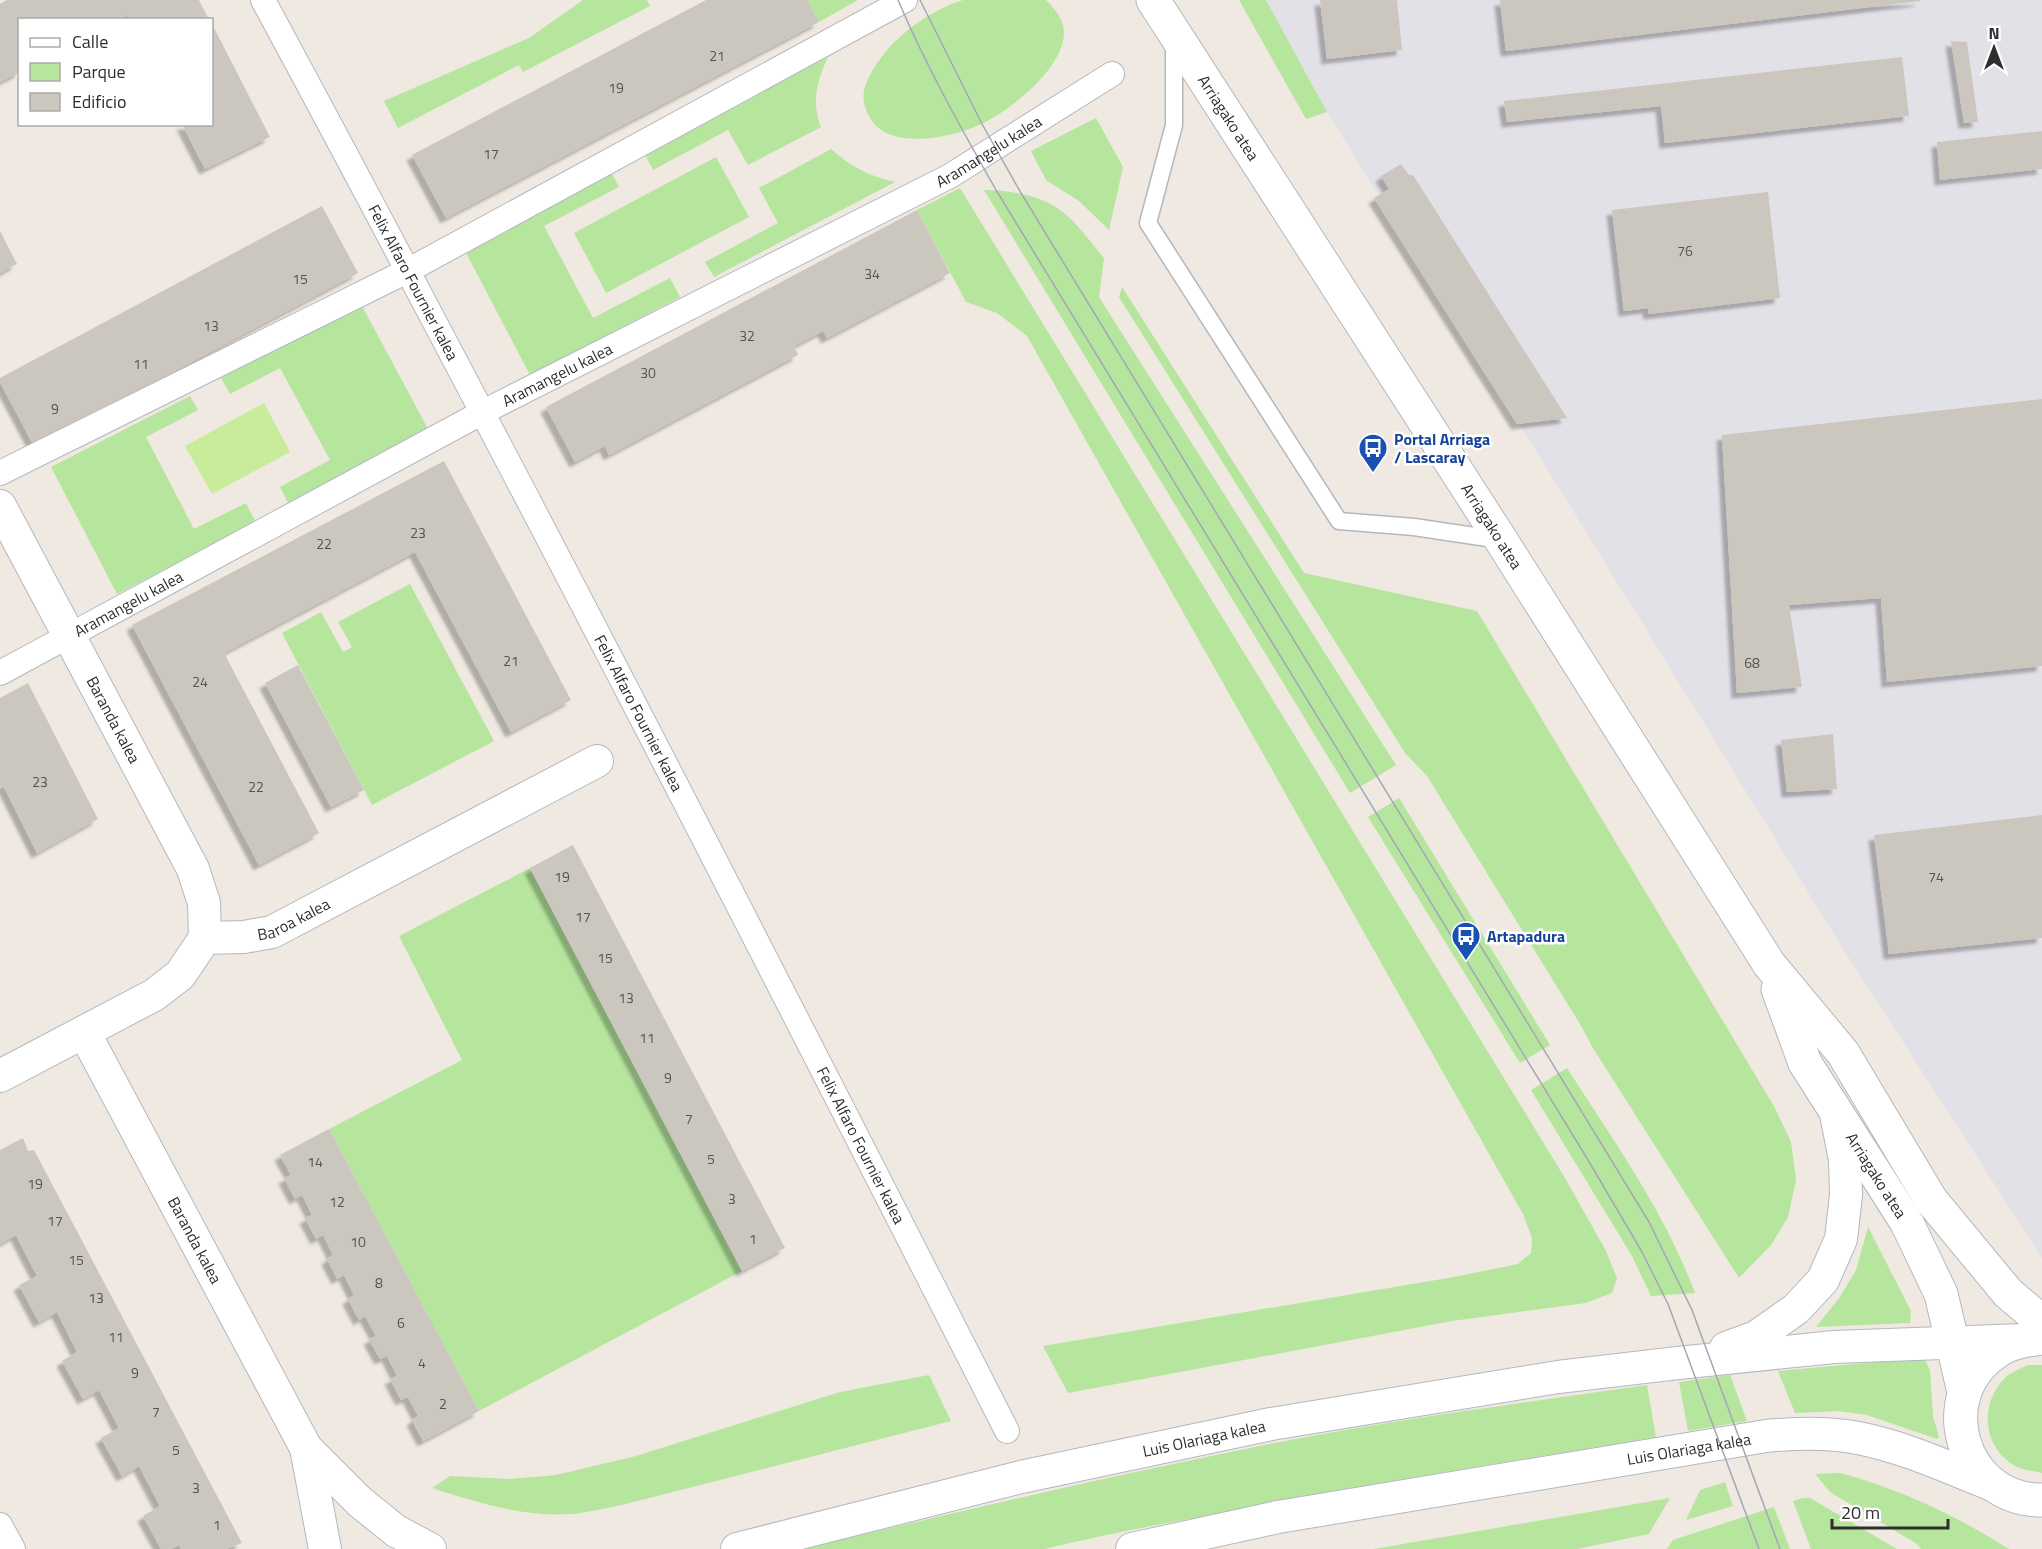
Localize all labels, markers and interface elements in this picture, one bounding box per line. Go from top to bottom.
legend [18,18,213,126]
north arrow [1964,18,2024,78]
text: N [1988,21,2000,45]
text: Calle [72,28,108,55]
house number: 21 [709,45,725,66]
text: Parque [72,58,126,85]
street label: Arriagako atea [1192,70,1265,165]
house number: 19 [608,77,624,98]
text: Edificio [72,88,126,115]
street label: Aramangelu kalea [932,109,1046,193]
house number: 17 [483,143,499,164]
street label: Felix Alfaro Fournier kalea [362,200,465,365]
house number: 76 [1677,240,1693,261]
house number: 34 [864,263,880,284]
house number: 15 [292,268,308,289]
house number: 13 [203,315,219,336]
house number: 32 [739,325,755,346]
street label: Aramangelu kalea [498,337,616,412]
house number: 11 [133,353,149,374]
house number: 30 [640,362,656,383]
house number: 9 [51,398,59,419]
place label: Portal Arriaga / Lascaray [1394,427,1490,469]
bus stop icon: Portal Arriaga / Lascaray [1357,432,1389,474]
street label: Arriagako atea [1456,479,1528,574]
house number: 23 [410,522,426,543]
house number: 22 [316,533,332,554]
street label: Aramangelu kalea [70,564,187,643]
street label: Felix Alfaro Fournier kalea [588,630,689,796]
house number: 21 [503,650,519,671]
house number: 68 [1744,652,1760,673]
house number: 24 [192,671,208,692]
street label: Baranda kalea [81,672,147,768]
house number: 23 [32,771,48,792]
house number: 22 [248,776,264,797]
house number: 19 [554,866,570,887]
house number: 74 [1928,866,1944,887]
street label: Baroa kalea [255,892,334,946]
house number: 17 [575,906,591,927]
bus stop icon: Artapadura [1450,920,1482,962]
place label: Artapadura [1487,924,1565,948]
house number: 15 [597,947,613,968]
house number: 13 [618,987,634,1008]
house number: 11 [639,1027,655,1048]
street label: Felix Alfaro Fournier kalea [811,1062,911,1228]
house number: 9 [664,1067,672,1088]
house number: 7 [685,1108,693,1129]
street label: Arriagako atea [1840,1128,1913,1223]
house number: 5 [707,1148,715,1169]
house number: 14 [307,1151,323,1172]
house number: 19 [27,1173,43,1194]
house number: 3 [728,1188,736,1209]
house number: 12 [329,1191,345,1212]
street label: Baranda kalea [162,1192,228,1288]
house number: 17 [47,1210,63,1231]
house number: 1 [749,1228,757,1249]
house number: 10 [350,1231,366,1252]
house number: 15 [68,1249,84,1270]
house number: 8 [375,1272,383,1293]
house number: 13 [88,1287,104,1308]
house number: 6 [397,1312,405,1333]
house number: 11 [108,1326,124,1347]
house number: 4 [418,1352,426,1373]
house number: 9 [131,1362,139,1383]
house number: 2 [439,1393,447,1414]
house number: 7 [152,1401,160,1422]
street label: Luis Olariaga kalea [1140,1413,1268,1463]
street label: Luis Olariaga kalea [1625,1427,1753,1471]
house number: 5 [172,1439,180,1460]
house number: 3 [192,1477,200,1498]
scale bar [1832,1492,1948,1530]
text: 20 m [1841,1499,1880,1526]
house number: 1 [213,1514,221,1535]

